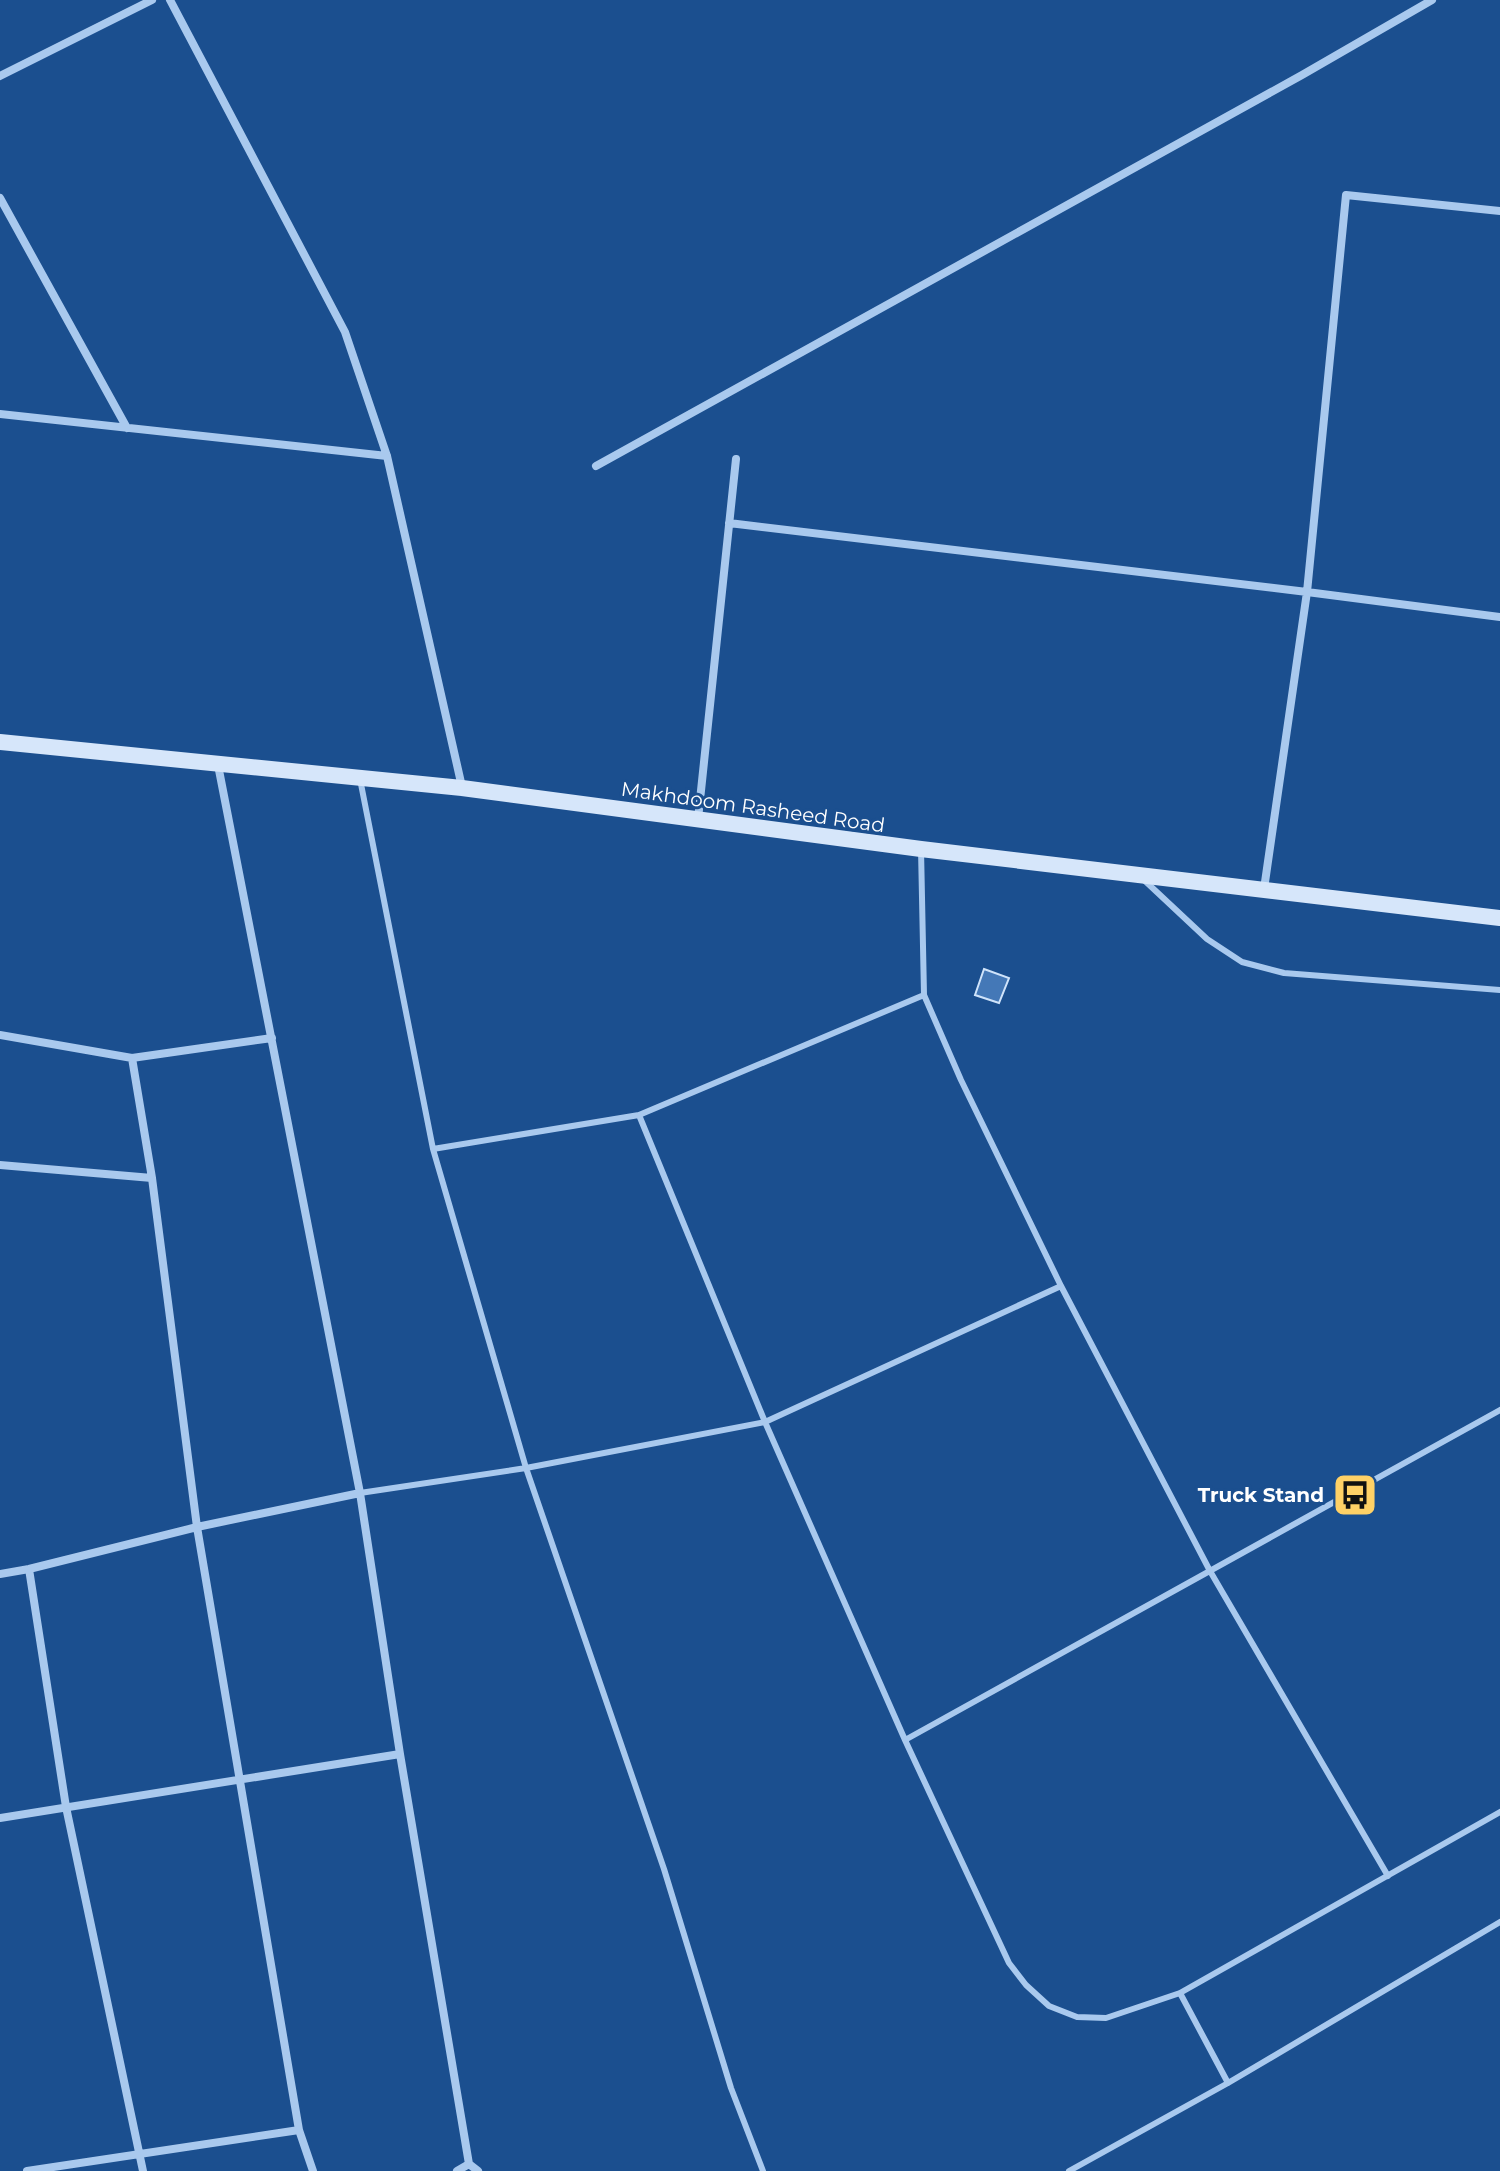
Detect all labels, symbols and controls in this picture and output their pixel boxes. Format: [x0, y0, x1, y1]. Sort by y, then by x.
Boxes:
street label: Makhdoom Rasheed Road [620, 777, 886, 837]
bus stop icon: Truck Stand [1331, 1471, 1379, 1519]
place label: Truck Stand [1198, 1483, 1324, 1507]

